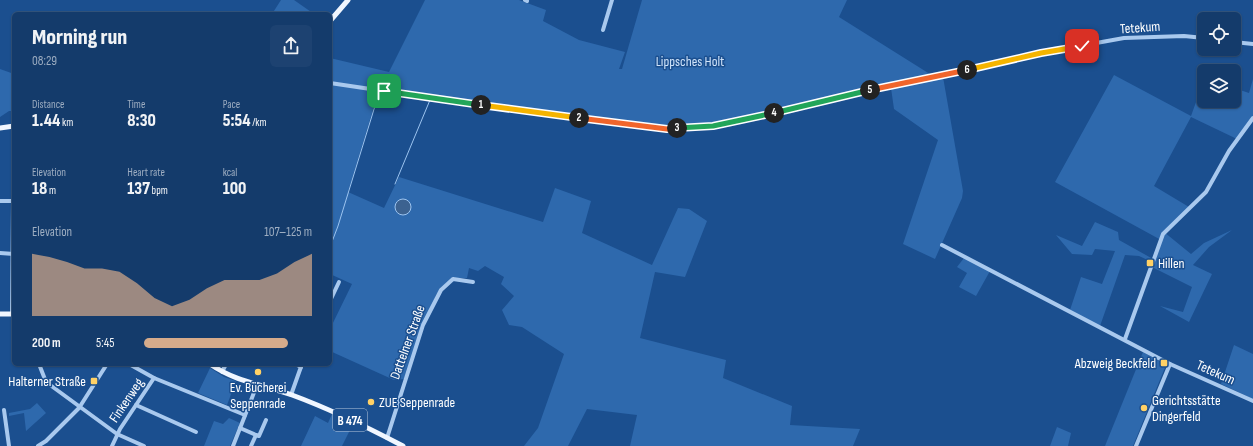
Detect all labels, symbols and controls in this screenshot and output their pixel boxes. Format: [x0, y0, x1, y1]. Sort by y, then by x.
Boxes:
map controls [1197, 12, 1241, 108]
button: locate [1197, 12, 1241, 56]
street label: Tetekum [1119, 18, 1161, 37]
text: Morning run [32, 24, 127, 51]
button: share [270, 25, 312, 67]
pin [1065, 29, 1099, 63]
icon: check [1071, 35, 1093, 57]
text: 08:29 [32, 53, 57, 69]
park label: Lippsches Holt [656, 53, 724, 70]
pin: 6 [957, 60, 977, 80]
text: 6 [964, 63, 970, 76]
button: layers [1197, 64, 1241, 108]
pin [367, 74, 401, 108]
icon: arrive [373, 80, 395, 102]
pin: 5 [860, 80, 880, 100]
text: 5 [868, 83, 872, 96]
pin: 1 [471, 95, 491, 115]
text: Distance [32, 98, 64, 111]
text: Time [127, 98, 145, 111]
text: Pace [223, 98, 240, 111]
text: 1 [479, 98, 483, 111]
pin: 4 [764, 103, 784, 123]
text: 4 [771, 106, 777, 119]
pin: 2 [569, 108, 589, 128]
text: 1.44 [32, 111, 60, 131]
text: 8:30 [127, 111, 156, 131]
text: 5:54 [223, 111, 250, 131]
text: 2 [577, 111, 581, 124]
text: km [60, 116, 73, 129]
text: /km [250, 116, 267, 129]
pin: 3 [667, 118, 687, 138]
text: 3 [675, 121, 679, 134]
text: Elevation [32, 166, 66, 179]
text: Heart rate [127, 166, 165, 179]
text: kcal [223, 166, 237, 179]
text: 18 [32, 179, 47, 199]
text: 137 [127, 179, 150, 199]
text: 100 [223, 179, 246, 199]
text: m [47, 184, 56, 197]
text: bpm [150, 184, 168, 197]
text: Elevation [32, 224, 72, 240]
text: 107–125 m [264, 224, 312, 240]
place label: Hillen [1158, 255, 1185, 272]
marker: Hillen [1145, 258, 1155, 268]
street label: Dattelner Straße [386, 303, 429, 382]
text: 200 m [32, 335, 61, 351]
text: 5:45 [96, 335, 114, 351]
place label: Abzweig Beckfeld [1074, 355, 1156, 372]
street label: Tetekum [1194, 356, 1238, 388]
marker: Abzweig Beckfeld [1159, 358, 1169, 368]
marker: Ev. Bücherei Seppenrade [253, 367, 263, 377]
place label: Halterner Straße [8, 373, 86, 390]
street label: Finkenweg [105, 375, 148, 426]
marker: Halterner Straße [89, 376, 99, 386]
place label: Ev. Bücherei Seppenrade [230, 379, 286, 412]
place label: Gerichtsstätte Dingerfeld [1152, 392, 1221, 425]
place label: ZUE Seppenrade [379, 394, 455, 411]
marker: ZUE Seppenrade [366, 397, 376, 407]
marker: Gerichtsstätte Dingerfeld [1139, 403, 1149, 413]
road number: B 474 [333, 409, 367, 431]

